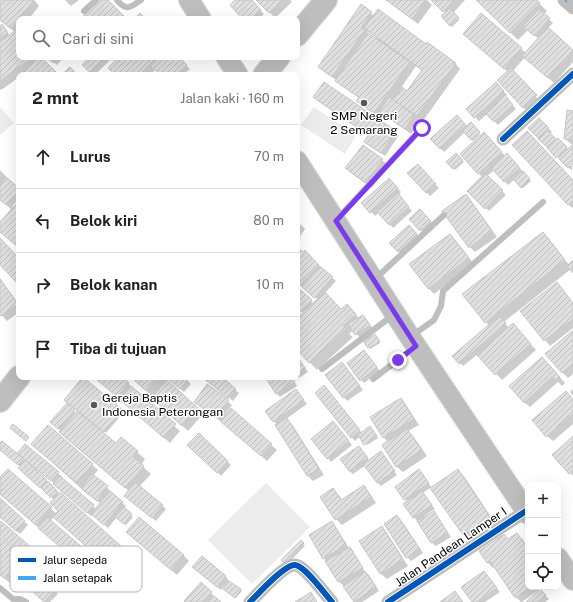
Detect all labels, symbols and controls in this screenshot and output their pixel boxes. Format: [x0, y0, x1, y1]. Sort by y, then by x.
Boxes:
search box [16, 16, 300, 60]
icon: search [30, 27, 52, 49]
text: Cari di sini [62, 30, 134, 47]
text: 2 mnt [32, 88, 79, 108]
text: Jalan kaki · 160 m [180, 91, 284, 106]
marker: SMP Negeri 2 Semarang [359, 98, 369, 108]
place label: SMP Negeri 2 Semarang [330, 109, 398, 137]
route start [413, 119, 431, 137]
icon: ahead [32, 146, 54, 168]
text: Lurus [70, 148, 111, 165]
text: 70 m [254, 149, 284, 164]
icon: left [32, 210, 54, 232]
text: Belok kiri [70, 212, 137, 229]
text: 80 m [253, 213, 284, 228]
icon: right [32, 274, 54, 296]
text: Belok kanan [70, 276, 157, 293]
text: 10 m [256, 277, 284, 292]
icon: arrive [32, 338, 54, 360]
text: Tiba di tujuan [70, 340, 166, 357]
route end [389, 351, 407, 369]
place label: Gereja Baptis Indonesia Peterongan [102, 391, 223, 419]
marker: Gereja Baptis Indonesia Peterongan [89, 400, 99, 410]
map controls [525, 482, 561, 590]
button: + [525, 482, 561, 518]
street label: Jalan Pandean Lamper I [393, 504, 509, 590]
button: − [525, 518, 561, 554]
legend [10, 546, 142, 592]
text: Jalur sepeda [43, 554, 107, 566]
button: locate [525, 554, 561, 590]
text: Jalan setapak [43, 572, 112, 584]

